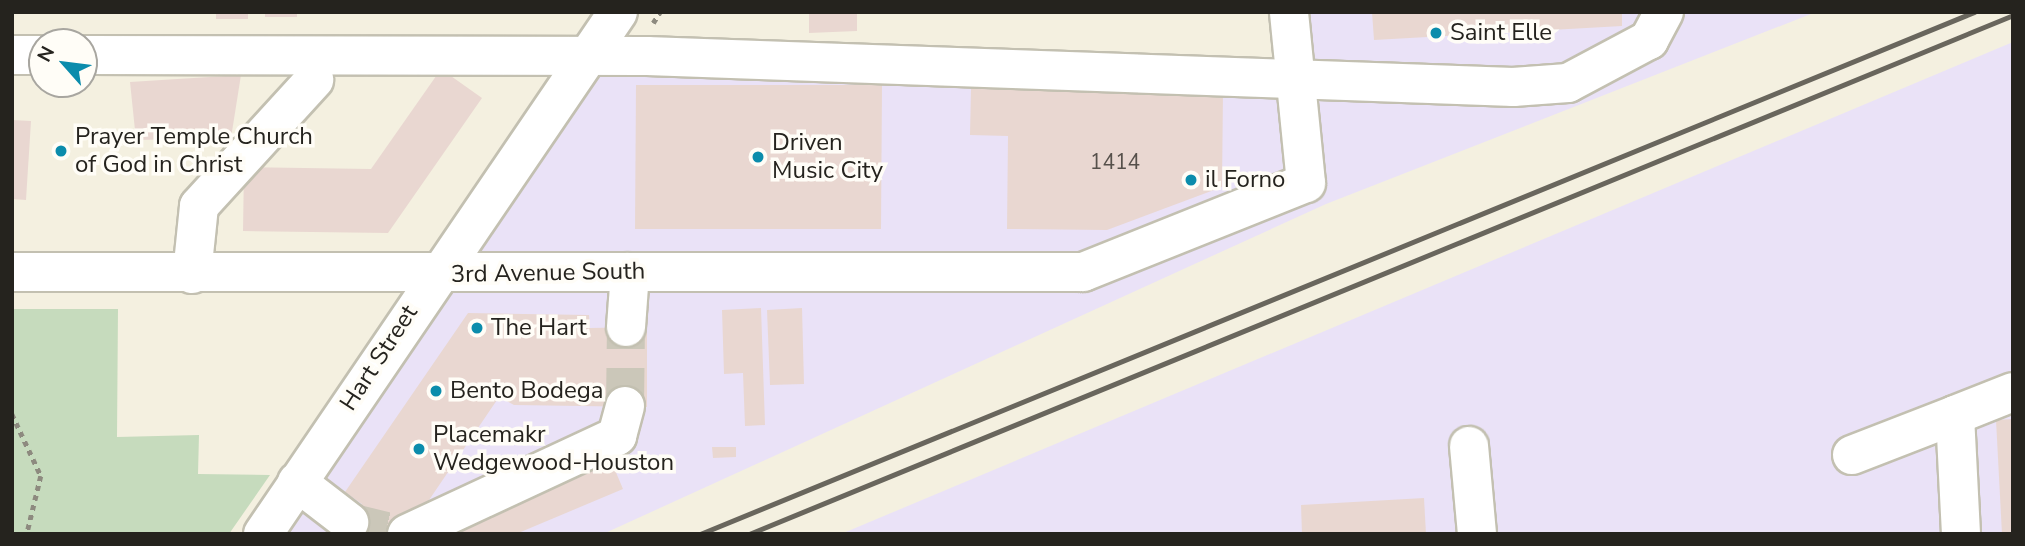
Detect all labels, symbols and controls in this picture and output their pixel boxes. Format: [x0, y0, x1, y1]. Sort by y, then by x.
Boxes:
place label: Saint Elle [1450, 19, 1552, 47]
marker: Saint Elle [1428, 25, 1444, 41]
north arrow [28, 28, 98, 98]
text: N [31, 42, 61, 66]
place label: Prayer Temple Church of God in Christ [75, 123, 313, 179]
place label: Driven Music City [772, 129, 883, 185]
marker: Prayer Temple Church of God in Christ [53, 143, 69, 159]
marker: Driven Music City [750, 149, 766, 165]
house number: 1414 [1090, 149, 1140, 175]
place label: il Forno [1205, 166, 1285, 194]
marker: il Forno [1183, 172, 1199, 188]
street label: 3rd Avenue South [451, 257, 645, 289]
street label: Hart Street [334, 300, 424, 416]
place label: The Hart [491, 314, 587, 342]
marker: The Hart [469, 320, 485, 336]
place label: Bento Bodega [450, 377, 604, 405]
marker: Bento Bodega [428, 383, 444, 399]
place label: Placemakr Wedgewood-Houston [433, 421, 674, 477]
marker: Placemakr Wedgewood-Houston [411, 441, 427, 457]

